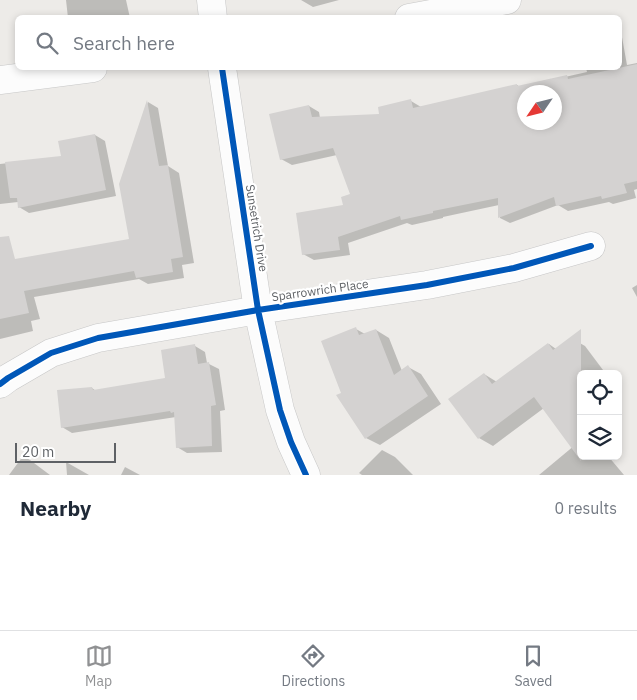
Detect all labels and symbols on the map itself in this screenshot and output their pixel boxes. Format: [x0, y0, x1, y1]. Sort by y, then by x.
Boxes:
north arrow [517, 85, 562, 130]
street label: Sunsetrich Drive [243, 183, 271, 273]
street label: Sparrowrich Place [271, 276, 370, 304]
scale bar [15, 440, 116, 463]

